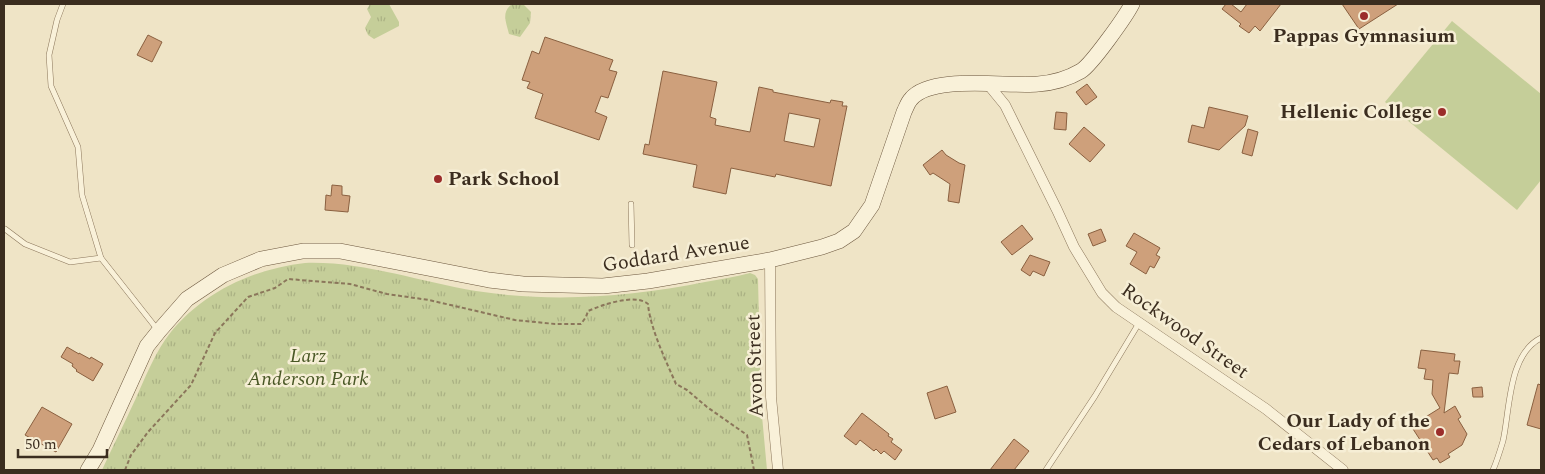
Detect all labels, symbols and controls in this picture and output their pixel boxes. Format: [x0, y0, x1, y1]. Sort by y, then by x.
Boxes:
marker: Pappas Gymnasium [1358, 10, 1370, 22]
place label: Pappas Gymnasium [1273, 21, 1455, 51]
place label: Hellenic College [1280, 97, 1432, 127]
marker: Hellenic College [1436, 106, 1448, 118]
place label: Park School [448, 164, 560, 194]
marker: Park School [432, 173, 444, 185]
street label: Goddard Avenue [600, 228, 752, 280]
street label: Rockwood Street [1115, 276, 1255, 386]
street label: Avon Street [738, 314, 772, 418]
park label: Larz Anderson Park [247, 341, 369, 394]
place label: Our Lady of the Cedars of Lebanon [1258, 406, 1430, 459]
scale bar [18, 426, 106, 458]
marker: Our Lady of the Cedars of Lebanon [1434, 426, 1446, 438]
text: 50 m [25, 433, 57, 456]

